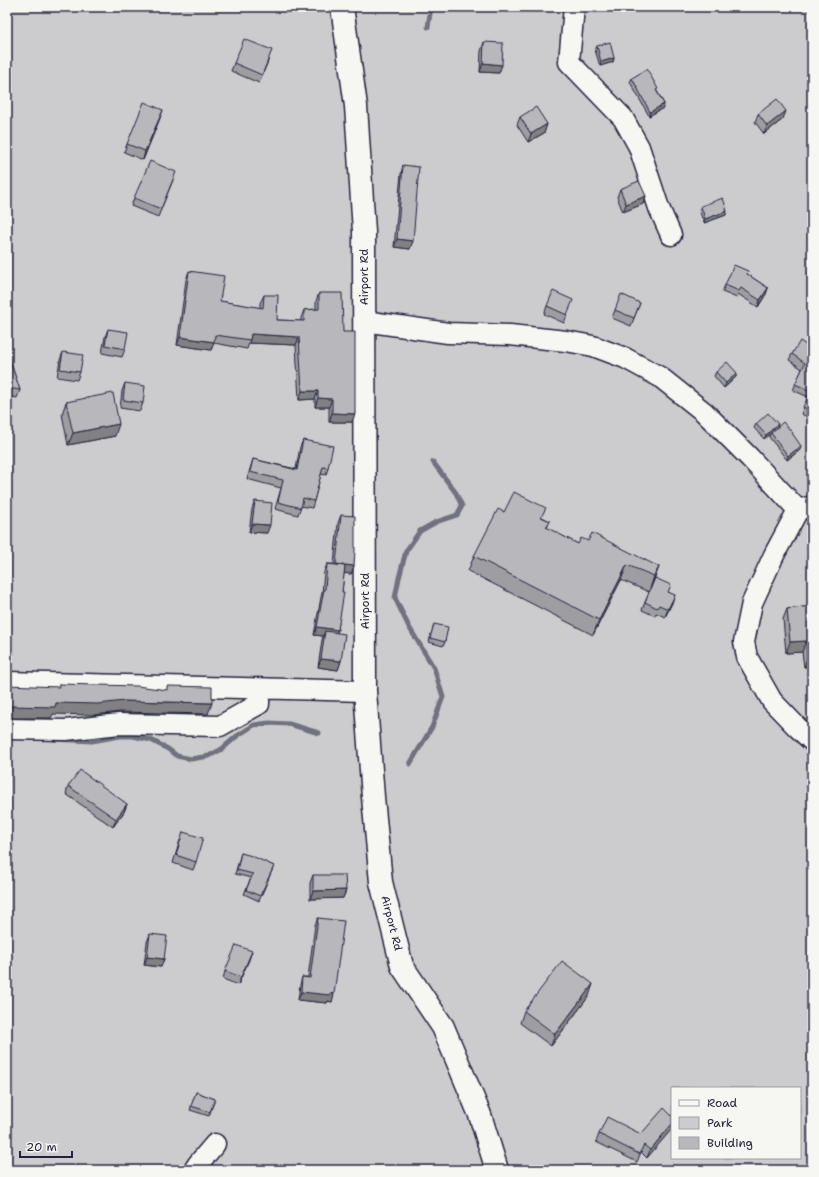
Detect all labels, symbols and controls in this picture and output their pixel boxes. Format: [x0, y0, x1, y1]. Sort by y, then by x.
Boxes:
street label: Airport Rd [357, 249, 372, 305]
street label: Airport Rd [358, 573, 373, 629]
street label: Airport Rd [377, 894, 406, 952]
legend [671, 1087, 801, 1159]
text: Road [707, 1095, 738, 1111]
text: Park [707, 1115, 733, 1131]
scale bar [20, 1133, 72, 1159]
text: Building [707, 1135, 753, 1151]
text: 20 m [26, 1139, 57, 1155]

